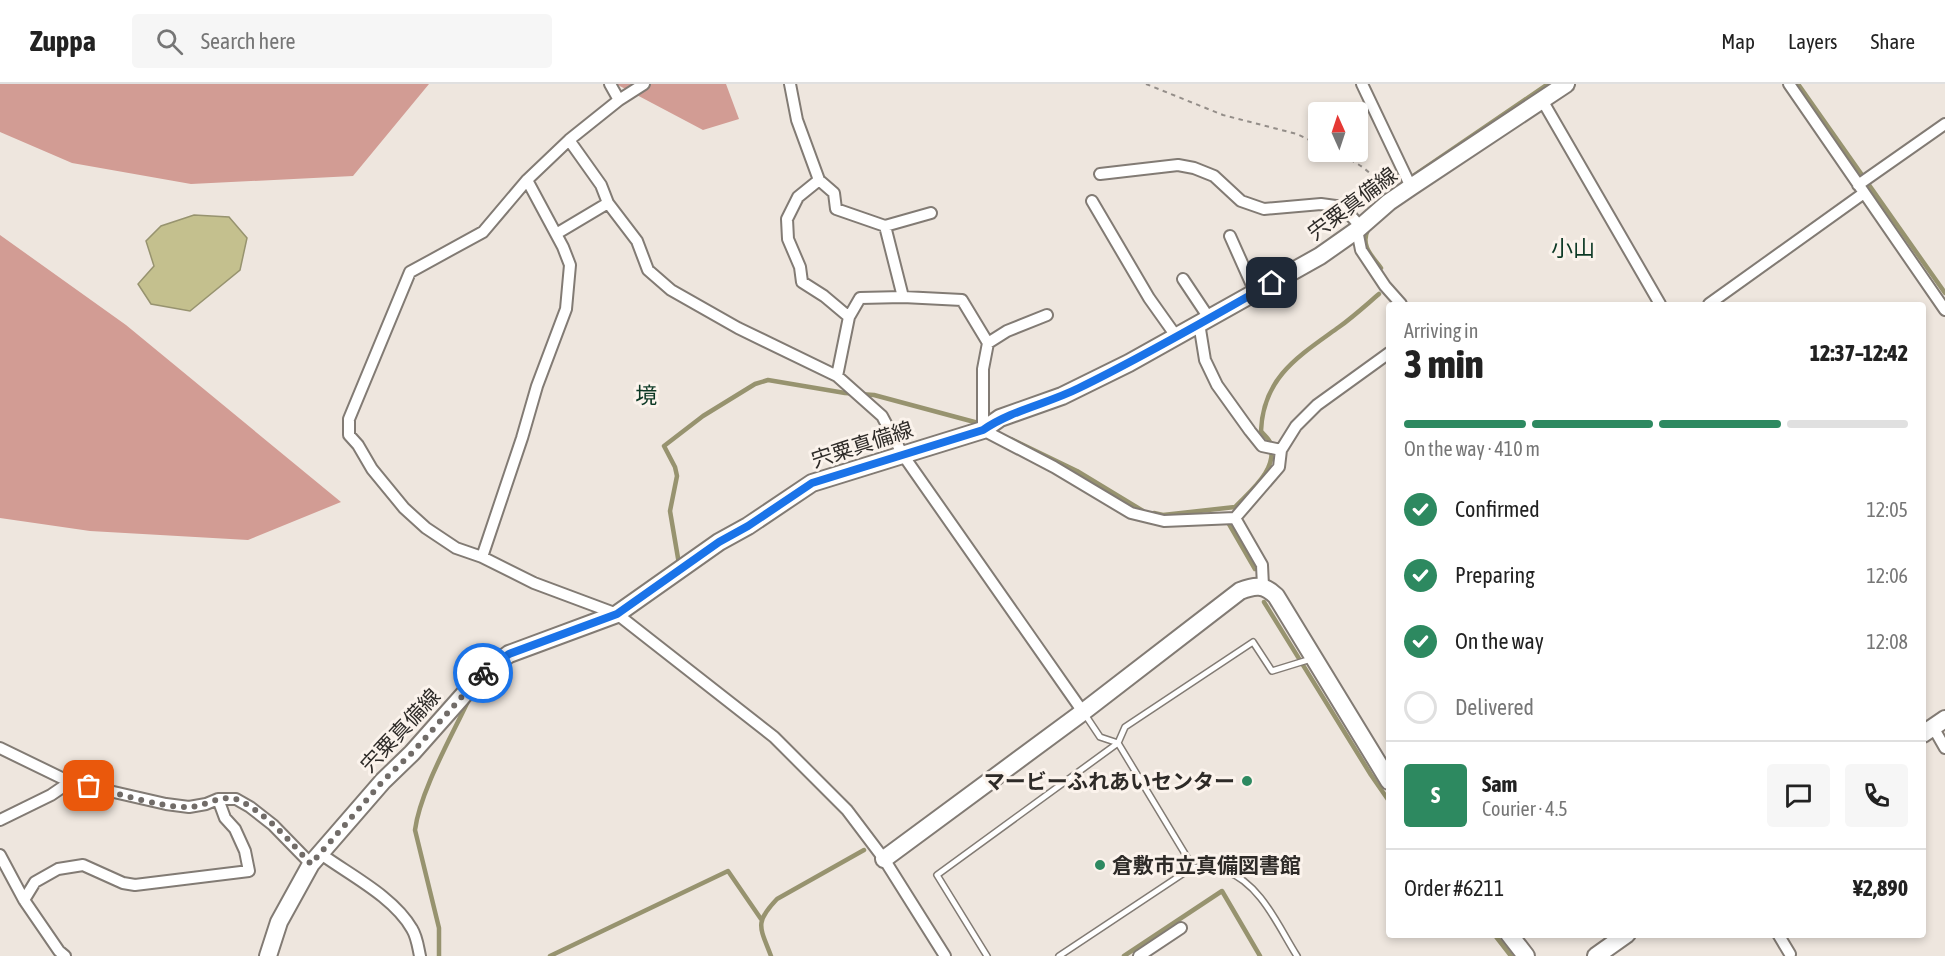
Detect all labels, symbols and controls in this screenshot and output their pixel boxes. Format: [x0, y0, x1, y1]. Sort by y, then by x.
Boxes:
search box [132, 14, 552, 68]
text: Zuppa [30, 25, 96, 57]
icon: search [153, 25, 186, 58]
text: Search here [201, 28, 296, 54]
text: Map [1721, 29, 1755, 53]
text: Layers [1788, 29, 1838, 53]
text: Share [1871, 29, 1915, 53]
north arrow [1308, 102, 1368, 162]
map controls [1308, 102, 1368, 162]
street label: 宍粟真備線 [1303, 162, 1401, 244]
district label: 小山 [1551, 235, 1595, 261]
pin [1246, 257, 1297, 308]
icon: home [1255, 266, 1288, 299]
text: Arriving in [1404, 319, 1478, 342]
text: 12:37–12:42 [1810, 340, 1908, 366]
text: 3 min [1404, 342, 1484, 386]
district label: 境 [635, 382, 657, 408]
street label: 宍粟真備線 [808, 416, 916, 472]
text: On the way · 410 m [1404, 437, 1540, 460]
icon: check [1404, 493, 1437, 526]
text: Confirmed [1455, 496, 1540, 522]
text: 12:05 [1866, 498, 1908, 521]
icon: check [1404, 559, 1437, 592]
text: Preparing [1455, 562, 1535, 588]
text: 12:06 [1866, 564, 1908, 587]
icon: check [1404, 625, 1437, 658]
text: On the way [1455, 628, 1544, 654]
text: 12:08 [1866, 630, 1908, 653]
courier [453, 643, 513, 703]
icon: bike [467, 657, 500, 690]
street label: 宍粟真備線 [355, 683, 445, 777]
text: Delivered [1455, 694, 1534, 720]
pin [63, 760, 114, 811]
button: chat [1767, 764, 1830, 827]
button: phone [1845, 764, 1908, 827]
icon: bag [72, 769, 105, 802]
place label: マービーふれあいセンター [984, 769, 1235, 793]
text: Sam [1482, 771, 1517, 797]
marker: マービーふれあいセンター [1240, 774, 1254, 788]
text: S [1431, 782, 1440, 808]
text: Courier · 4.5 [1482, 797, 1568, 820]
place label: 倉敷市立真備図書館 [1112, 853, 1301, 877]
marker: 倉敷市立真備図書館 [1093, 858, 1107, 872]
text: Order #6211 [1404, 875, 1504, 901]
text: ¥2,890 [1853, 875, 1908, 901]

